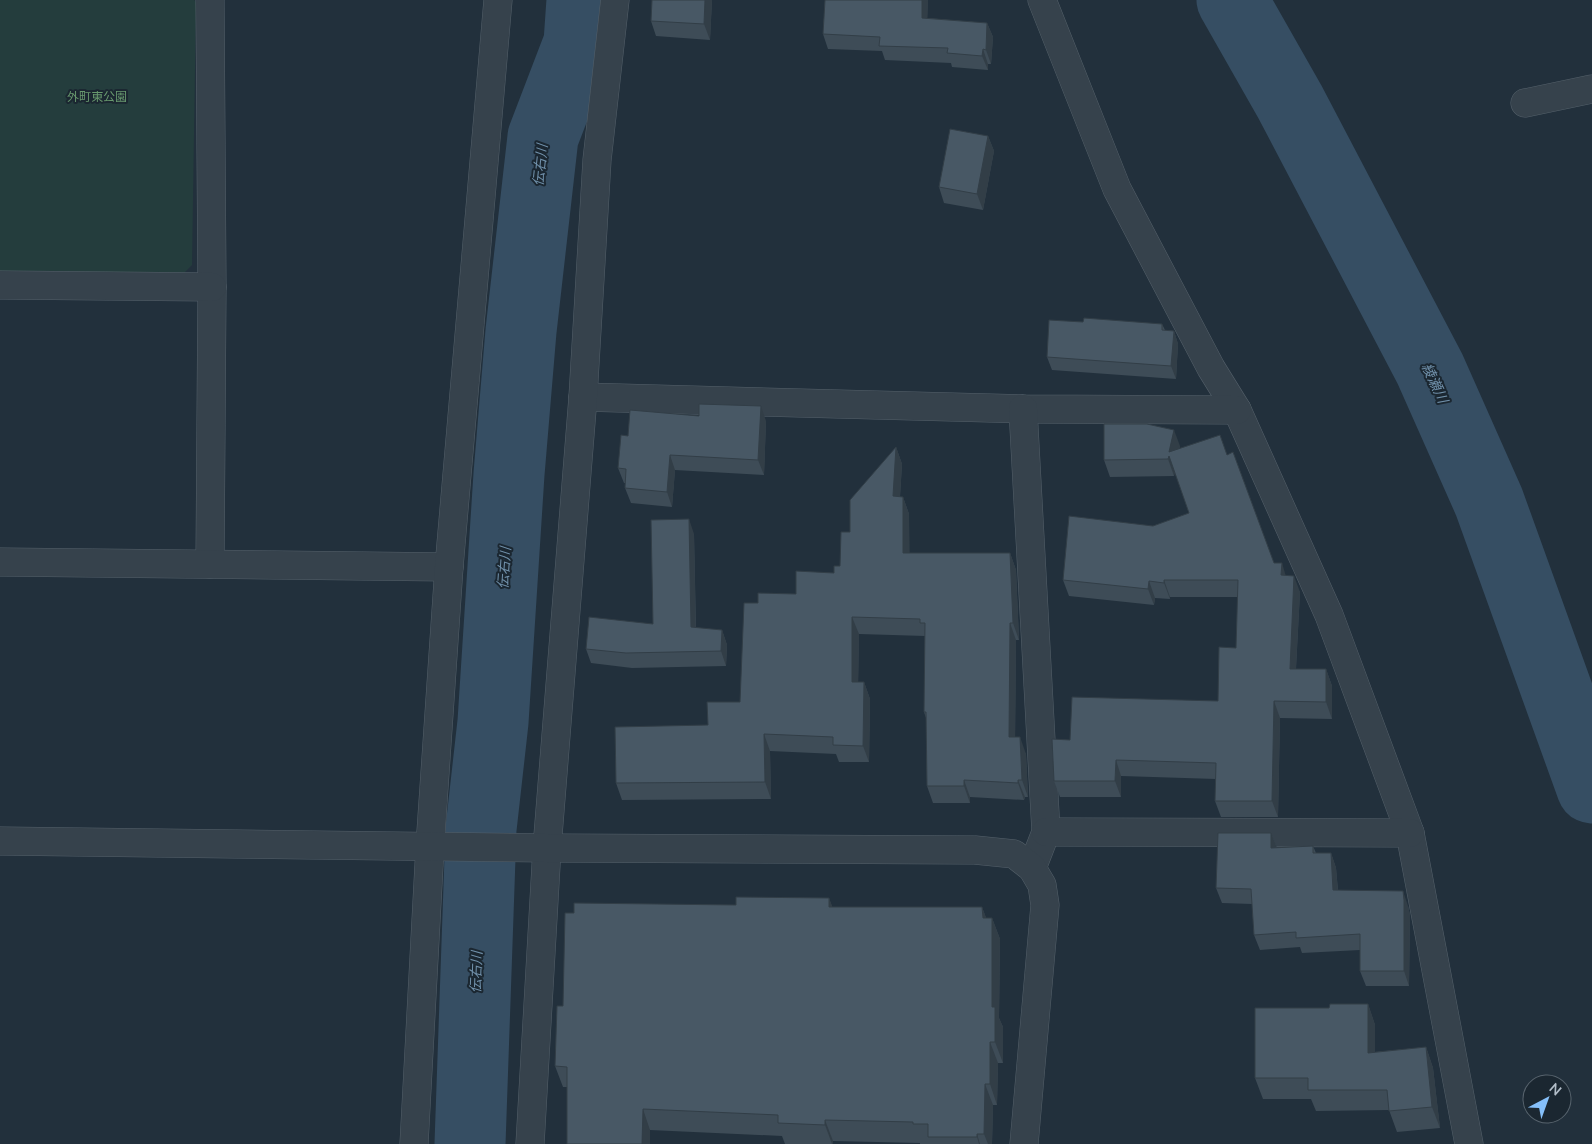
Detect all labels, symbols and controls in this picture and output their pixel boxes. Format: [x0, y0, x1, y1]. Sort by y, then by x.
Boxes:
park label: 外町東公園 [67, 89, 127, 105]
water label: 伝右川 [529, 141, 552, 187]
water label: 綾瀬川 [1417, 360, 1453, 408]
water label: 伝右川 [494, 544, 516, 590]
water label: 伝右川 [466, 949, 487, 993]
north arrow [1522, 1074, 1572, 1124]
text: N [1545, 1079, 1565, 1100]

